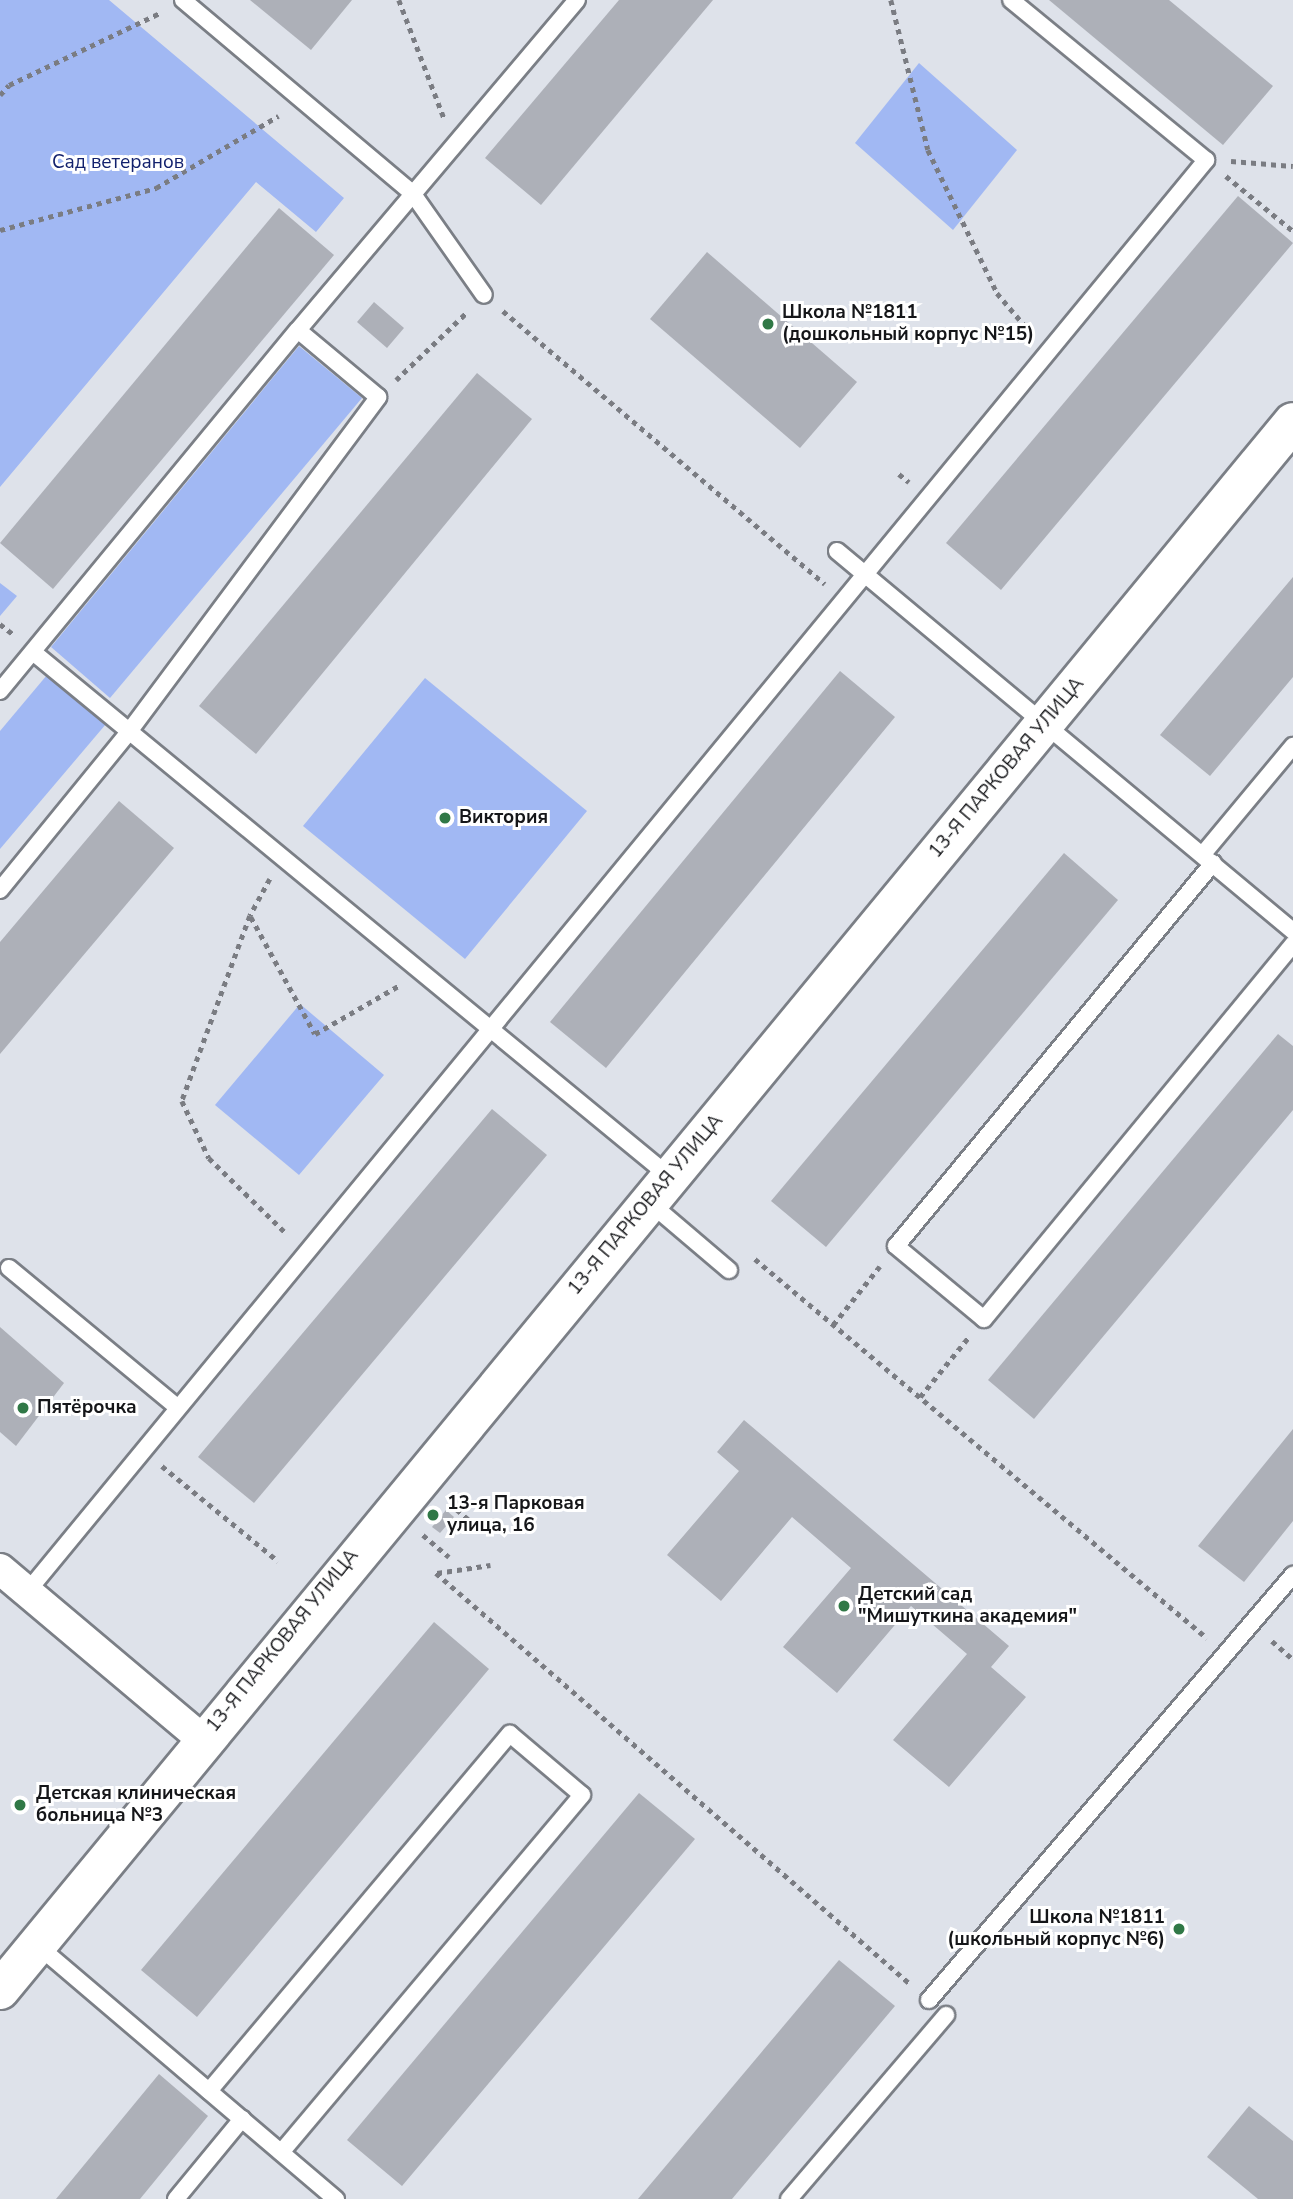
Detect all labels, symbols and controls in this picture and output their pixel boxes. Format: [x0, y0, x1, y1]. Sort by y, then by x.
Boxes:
park label: Сад ветеранов [52, 152, 184, 174]
place label: Школа №1811 (дошкольный корпус №15) [782, 302, 1034, 346]
marker: Школа №1811 (дошкольный корпус №15) [760, 316, 776, 332]
street label: 13-Я ПАРКОВАЯ УЛИЦА [925, 673, 1089, 863]
place label: Виктория [459, 807, 548, 829]
marker: Виктория [437, 810, 453, 826]
street label: 13-Я ПАРКОВАЯ УЛИЦА [564, 1110, 728, 1300]
place label: Пятёрочка [37, 1397, 137, 1419]
marker: Пятёрочка [15, 1400, 31, 1416]
place label: 13-я Парковая улица, 16 [447, 1493, 585, 1537]
marker: 13-я Парковая улица, 16 [425, 1507, 441, 1523]
street label: 13-Я ПАРКОВАЯ УЛИЦА [202, 1545, 364, 1737]
place label: Детский сад "Мишуткина академия" [858, 1584, 1077, 1628]
marker: Детский сад "Мишуткина академия" [836, 1598, 852, 1614]
place label: Детская клиническая больница №3 [36, 1783, 236, 1827]
marker: Детская клиническая больница №3 [10, 1795, 30, 1815]
place label: Школа №1811 (школьный корпус №6) [947, 1907, 1165, 1951]
marker: Школа №1811 (школьный корпус №6) [1171, 1921, 1187, 1937]

